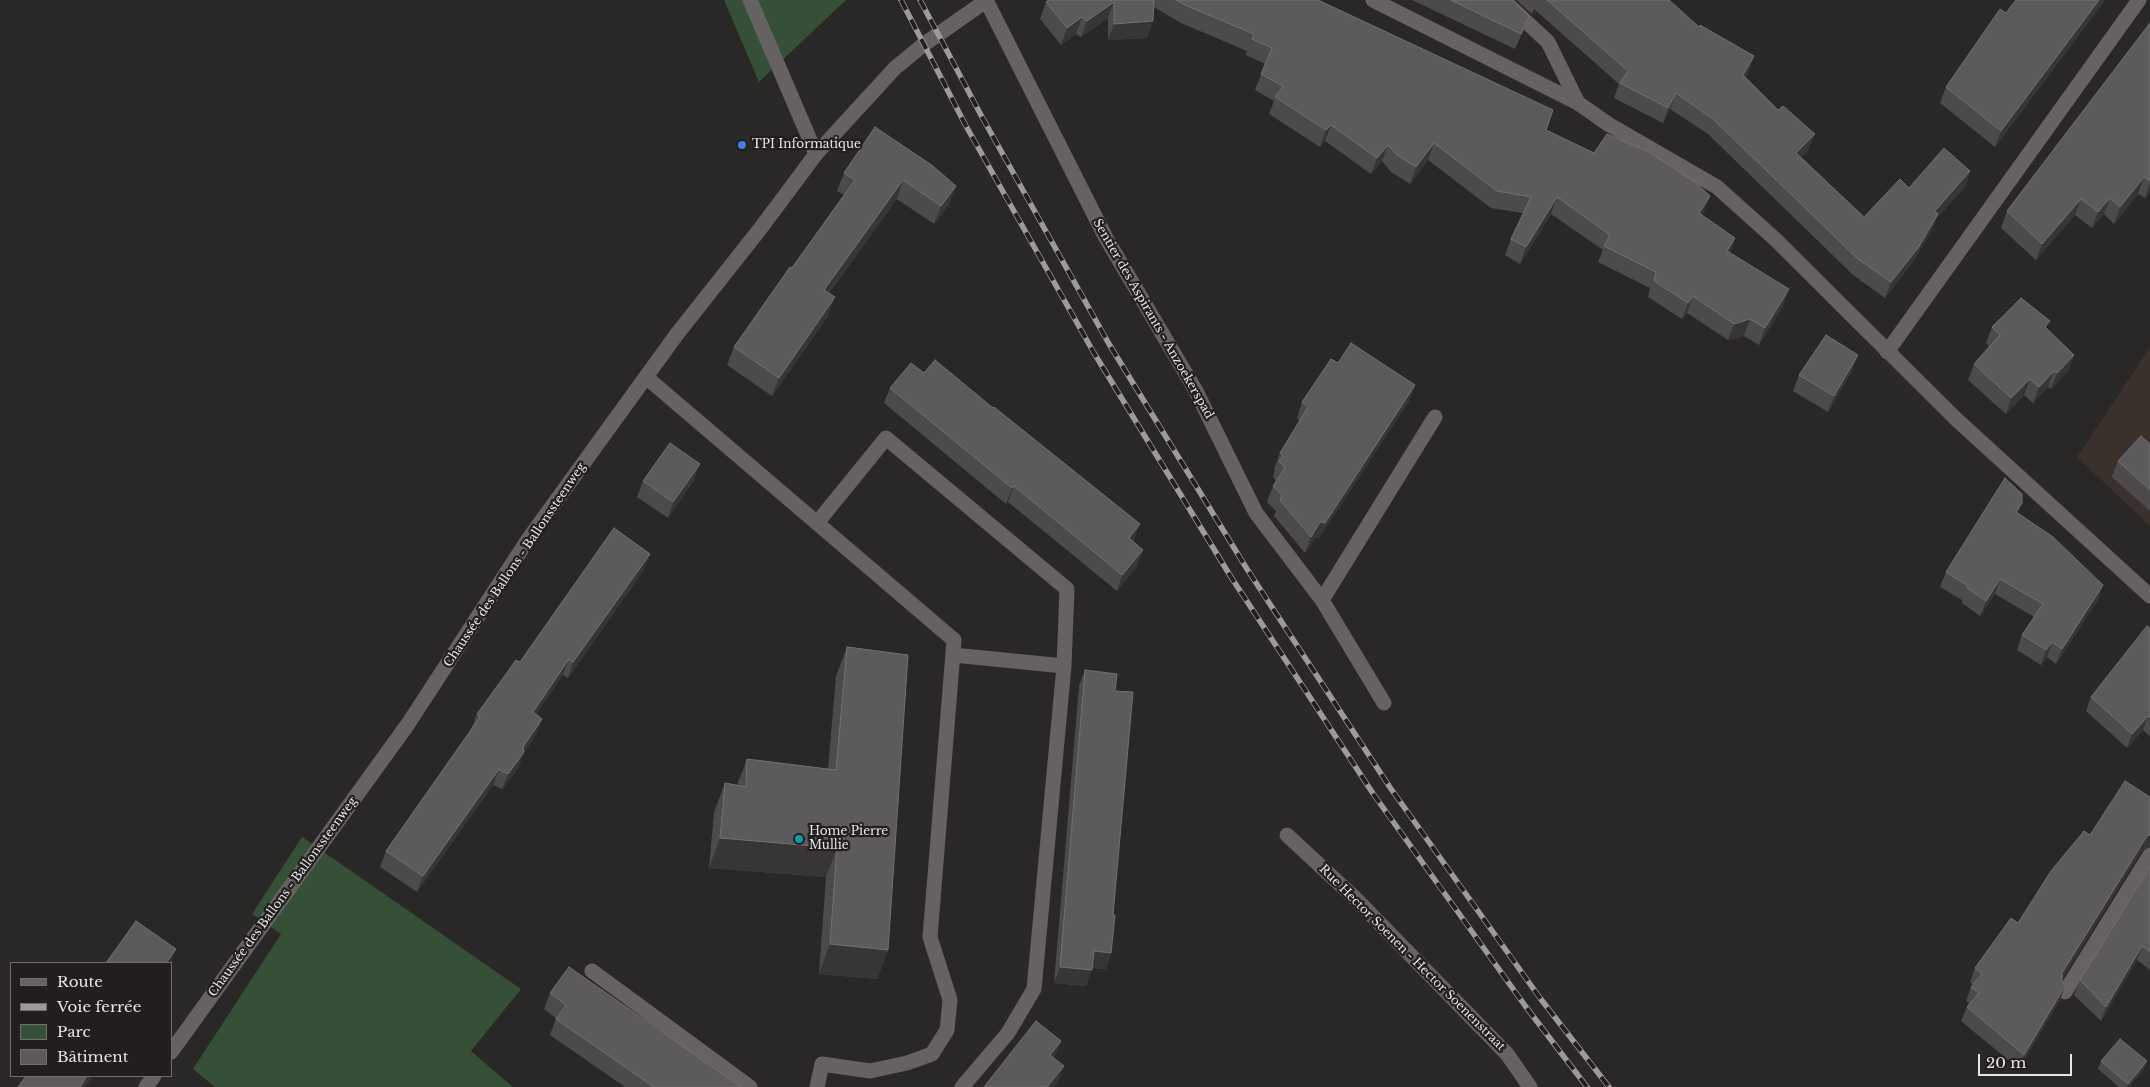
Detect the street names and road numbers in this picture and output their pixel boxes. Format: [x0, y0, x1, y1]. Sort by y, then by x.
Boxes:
street label: Sentier des Aspirants - Anzoekerspad [1090, 217, 1216, 421]
street label: Chaussée des Ballons - Ballonssteenweg [441, 460, 589, 670]
street label: Chaussée des Ballons - Ballonssteenweg [206, 794, 360, 1000]
street label: Rue Hector Soenen - Hector Soenenstraat [1316, 862, 1508, 1054]

